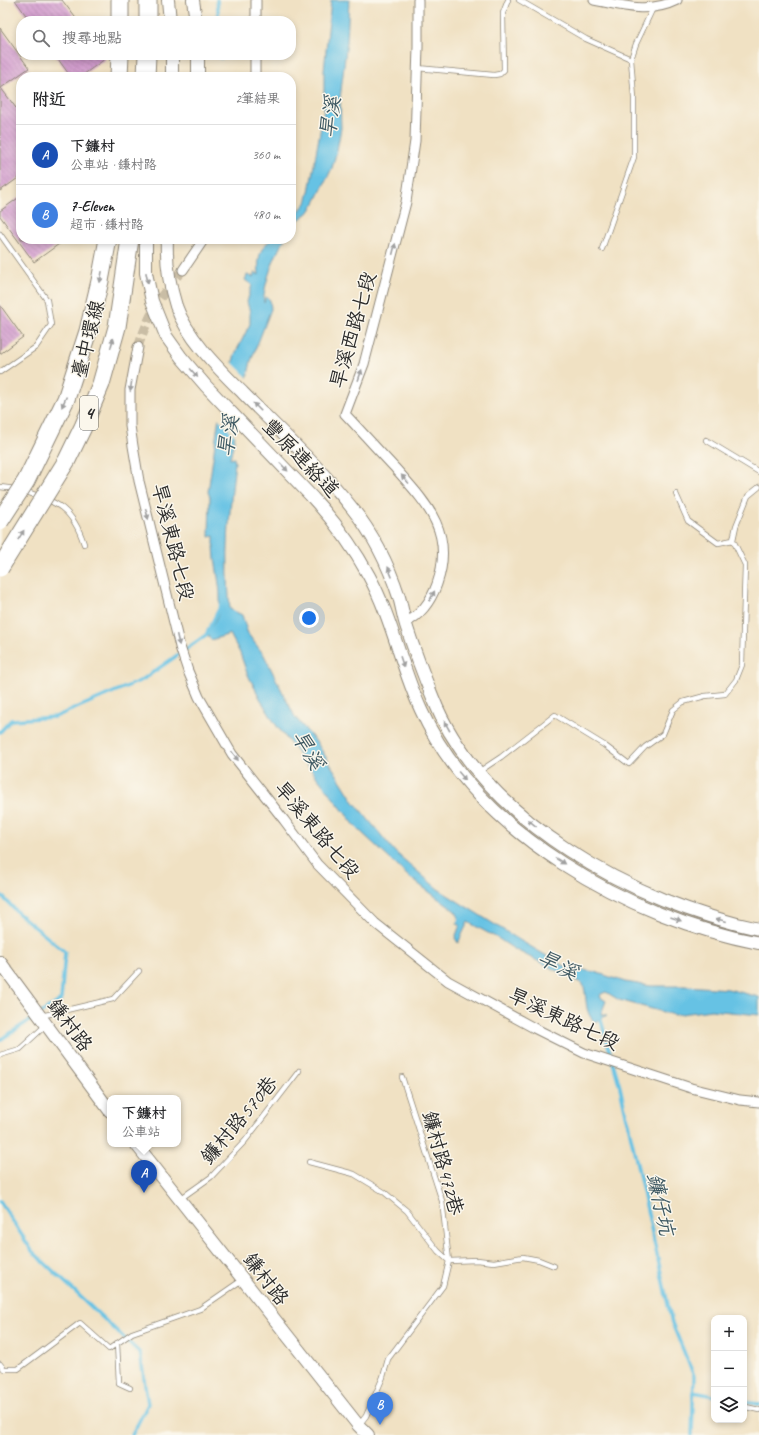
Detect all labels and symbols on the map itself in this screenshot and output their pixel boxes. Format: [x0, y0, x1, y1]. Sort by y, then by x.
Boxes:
water label: 旱溪 [314, 93, 346, 140]
one-way arrow [391, 243, 397, 255]
street label: 旱溪西路七段 [324, 269, 382, 391]
one-way arrow [97, 271, 103, 284]
one-way arrow [145, 272, 151, 284]
street label: 臺中環線 [66, 297, 110, 381]
one-way arrow [110, 337, 116, 349]
one-way arrow [190, 368, 199, 379]
one-way arrow [357, 368, 363, 380]
one-way arrow [128, 380, 134, 392]
one-way arrow [61, 396, 68, 408]
road number: 4 [80, 396, 98, 430]
one-way arrow [252, 402, 262, 412]
water label: 旱溪 [212, 412, 244, 459]
street label: 豐原連絡道 [257, 413, 345, 503]
one-way arrow [279, 463, 288, 472]
one-way arrow [400, 474, 409, 484]
street label: 旱溪東路七段 [146, 481, 200, 603]
one-way arrow [145, 508, 151, 520]
one-way arrow [17, 530, 25, 540]
one-way arrow [386, 566, 392, 578]
one-way arrow [428, 590, 435, 601]
your location [299, 608, 319, 628]
one-way arrow [176, 634, 182, 646]
one-way arrow [399, 656, 405, 668]
one-way arrow [443, 720, 450, 732]
water label: 旱溪 [286, 725, 330, 776]
one-way arrow [230, 751, 239, 762]
one-way arrow [458, 771, 467, 781]
street label: 旱溪東路七段 [269, 776, 365, 884]
one-way arrow [526, 818, 537, 827]
one-way arrow [555, 857, 565, 865]
one-way arrow [715, 916, 727, 922]
one-way arrow [670, 917, 682, 923]
water label: 旱溪 [533, 944, 583, 986]
street label: 旱溪東路七段 [504, 982, 624, 1056]
street label: 鎌村路 [42, 994, 99, 1057]
street label: 鐮村路570巷 [195, 1070, 284, 1169]
street label: 鐮村路472巷 [417, 1108, 469, 1219]
pin: A [131, 1160, 157, 1193]
water label: 鐮仔坑 [642, 1170, 681, 1239]
street label: 鎌村路 [238, 1248, 295, 1311]
pin: B [367, 1392, 393, 1425]

